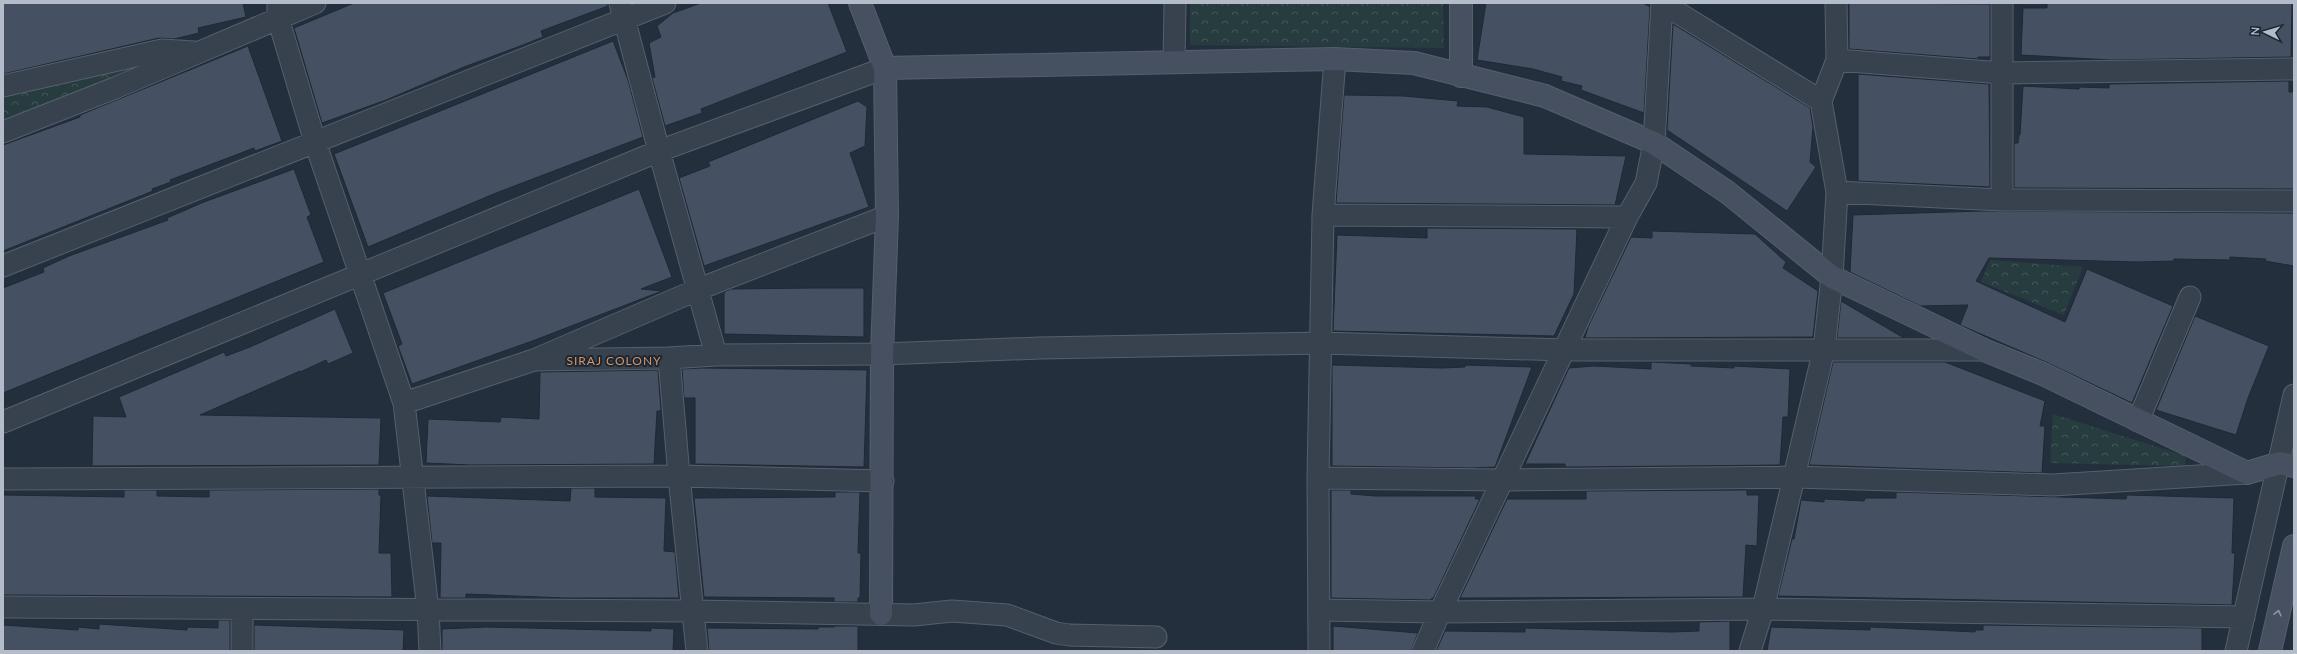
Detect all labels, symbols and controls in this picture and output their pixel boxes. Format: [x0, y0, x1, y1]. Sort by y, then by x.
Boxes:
north arrow [2245, 12, 2285, 52]
text: N [2248, 26, 2261, 36]
district label: SIRAJ COLONY [566, 353, 662, 368]
one-way arrow [2274, 610, 2282, 616]

